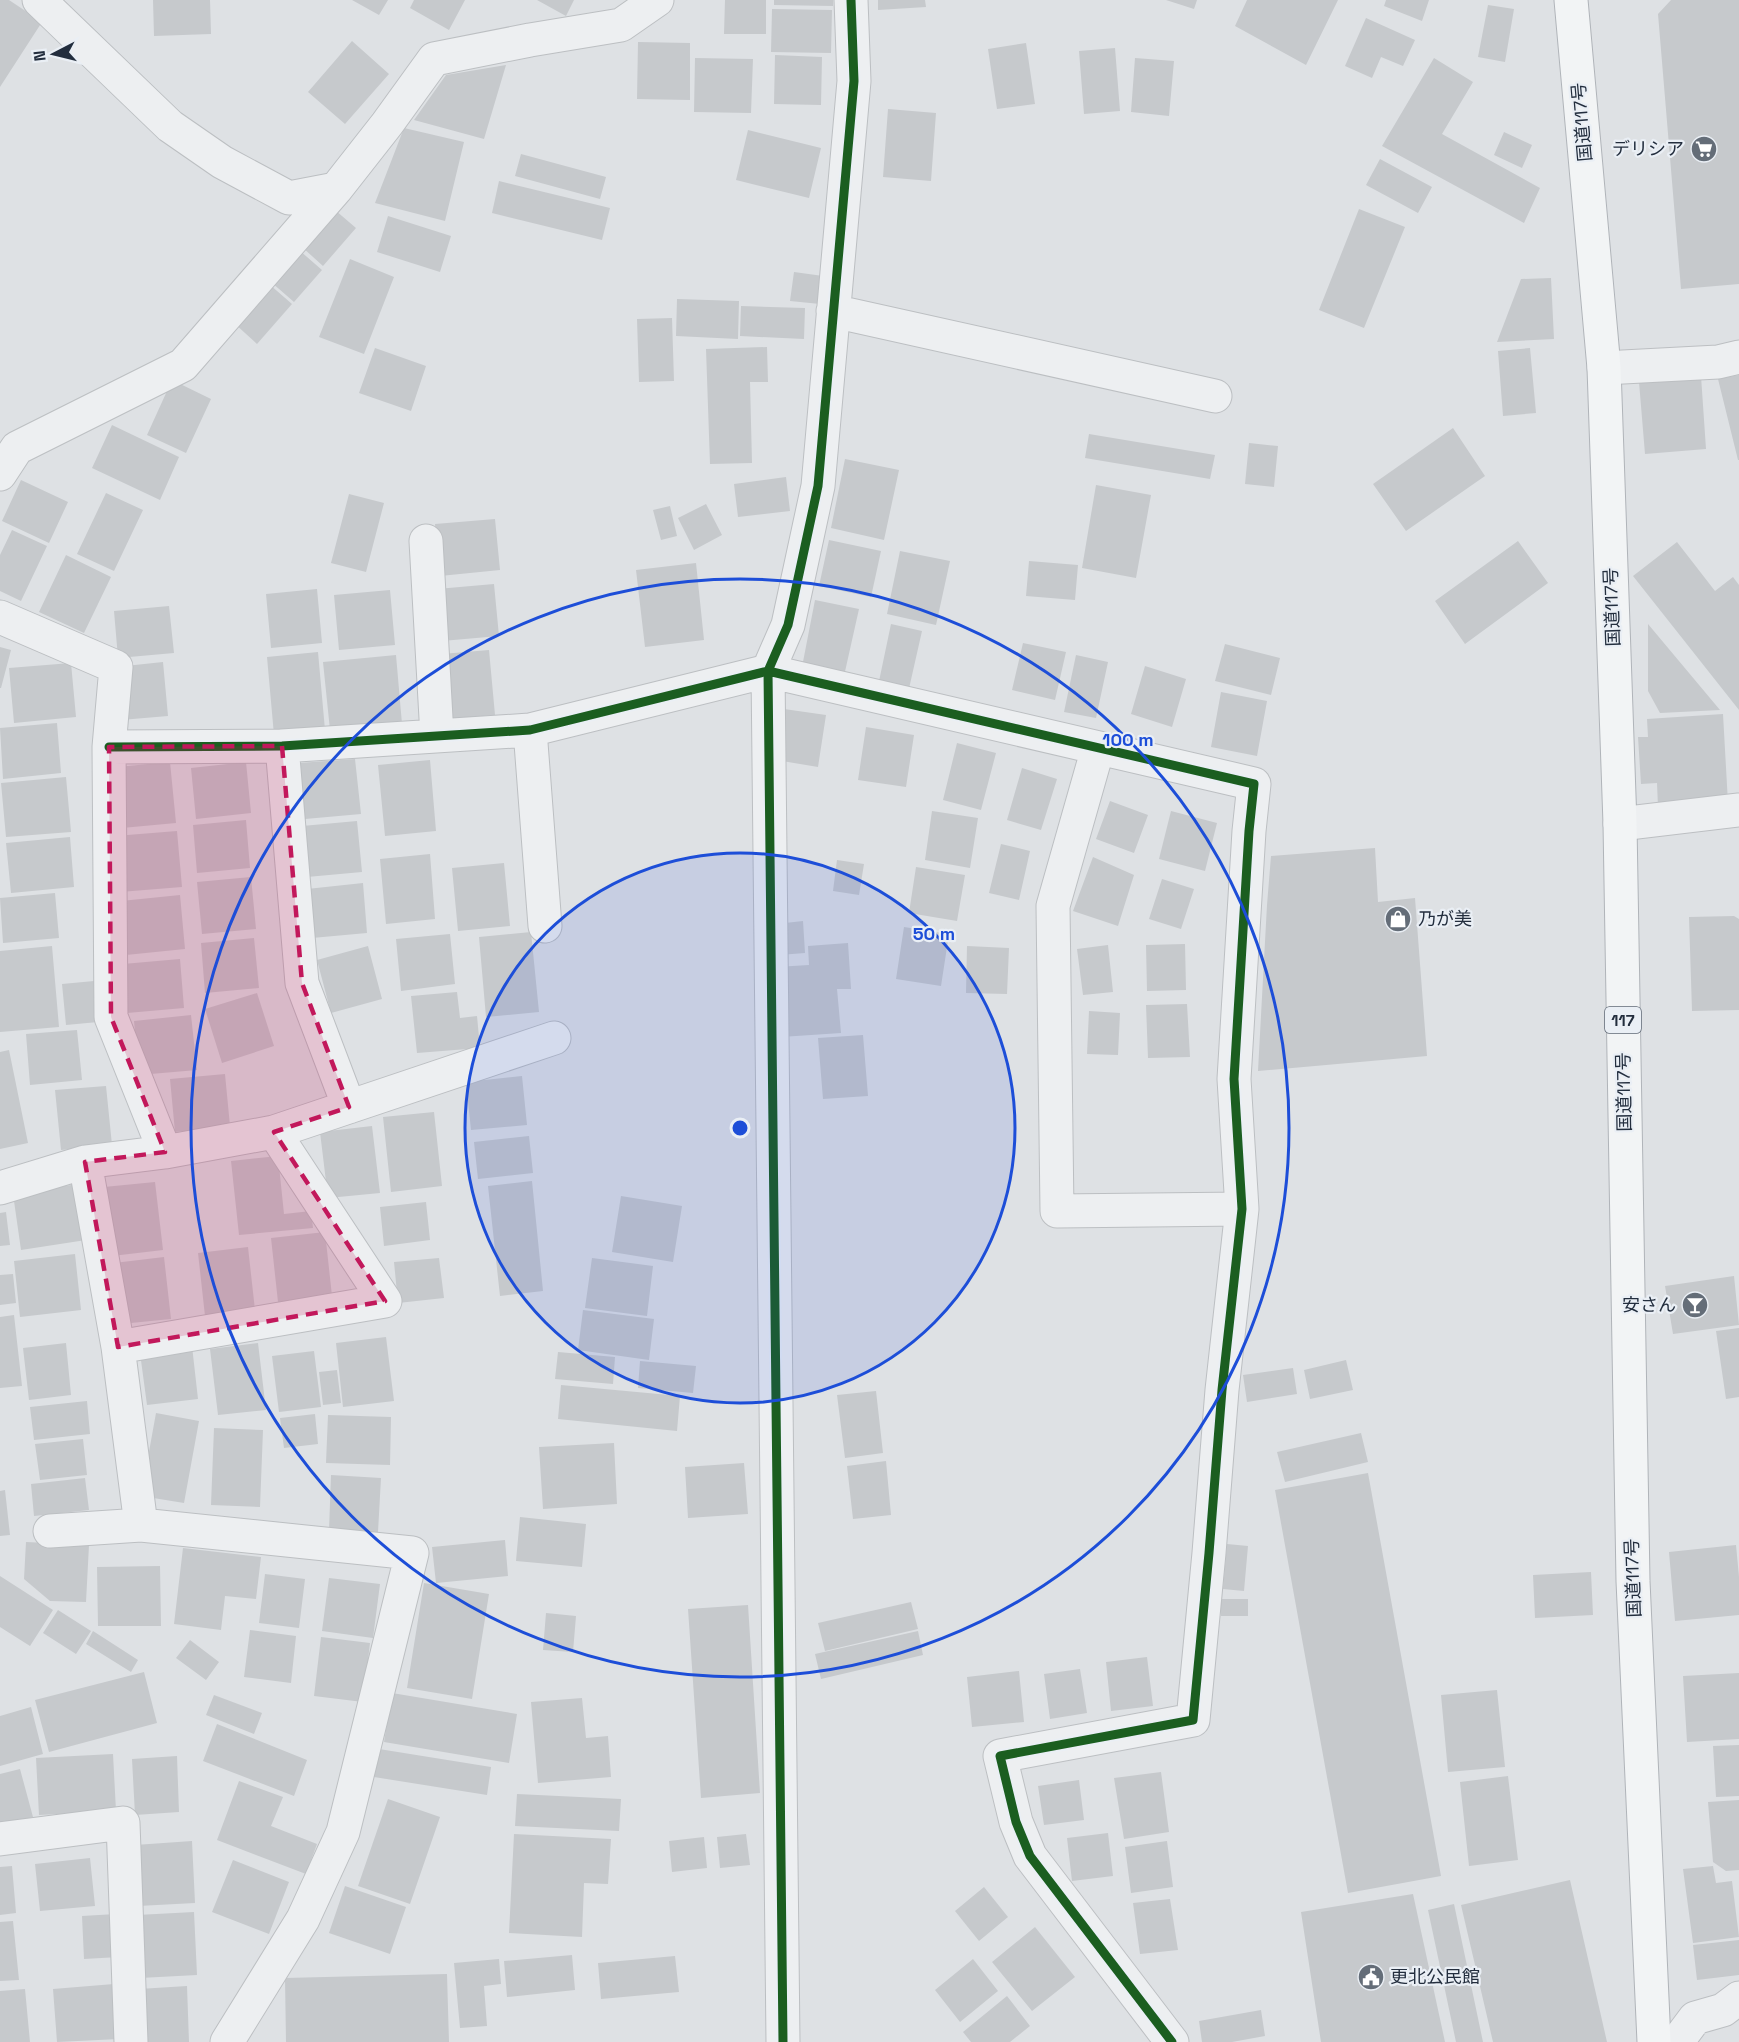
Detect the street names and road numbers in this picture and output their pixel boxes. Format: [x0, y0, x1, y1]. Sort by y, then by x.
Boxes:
street label: 国道117号 [1567, 82, 1596, 162]
street label: 国道117号 [1599, 567, 1624, 647]
road number: 117 [1605, 1007, 1641, 1033]
street label: 国道117号 [1611, 1052, 1636, 1132]
street label: 国道117号 [1620, 1538, 1645, 1618]

